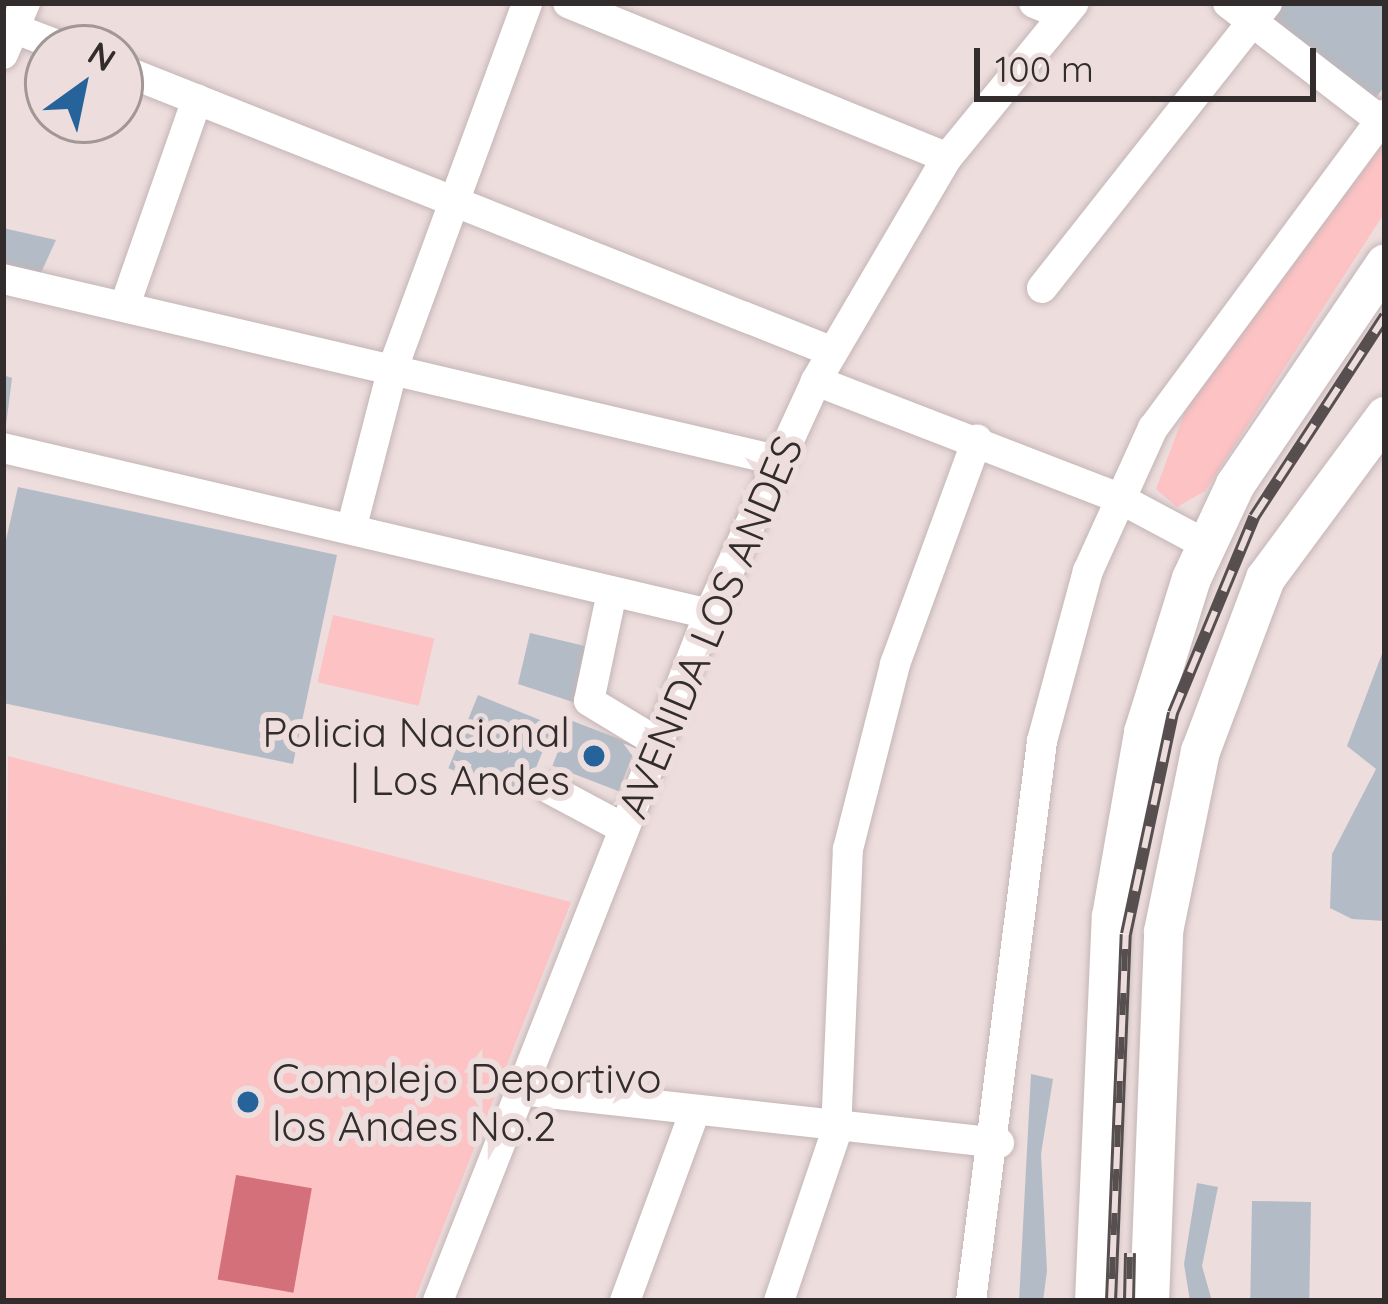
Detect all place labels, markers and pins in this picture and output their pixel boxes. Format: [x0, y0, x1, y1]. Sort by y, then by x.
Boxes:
place label: Policia Nacional | Los Andes [262, 707, 570, 806]
marker: Policia Nacional | Los Andes [581, 743, 607, 769]
place label: Complejo Deportivo los Andes No.2 [272, 1053, 662, 1152]
marker: Complejo Deportivo los Andes No.2 [235, 1089, 261, 1115]

